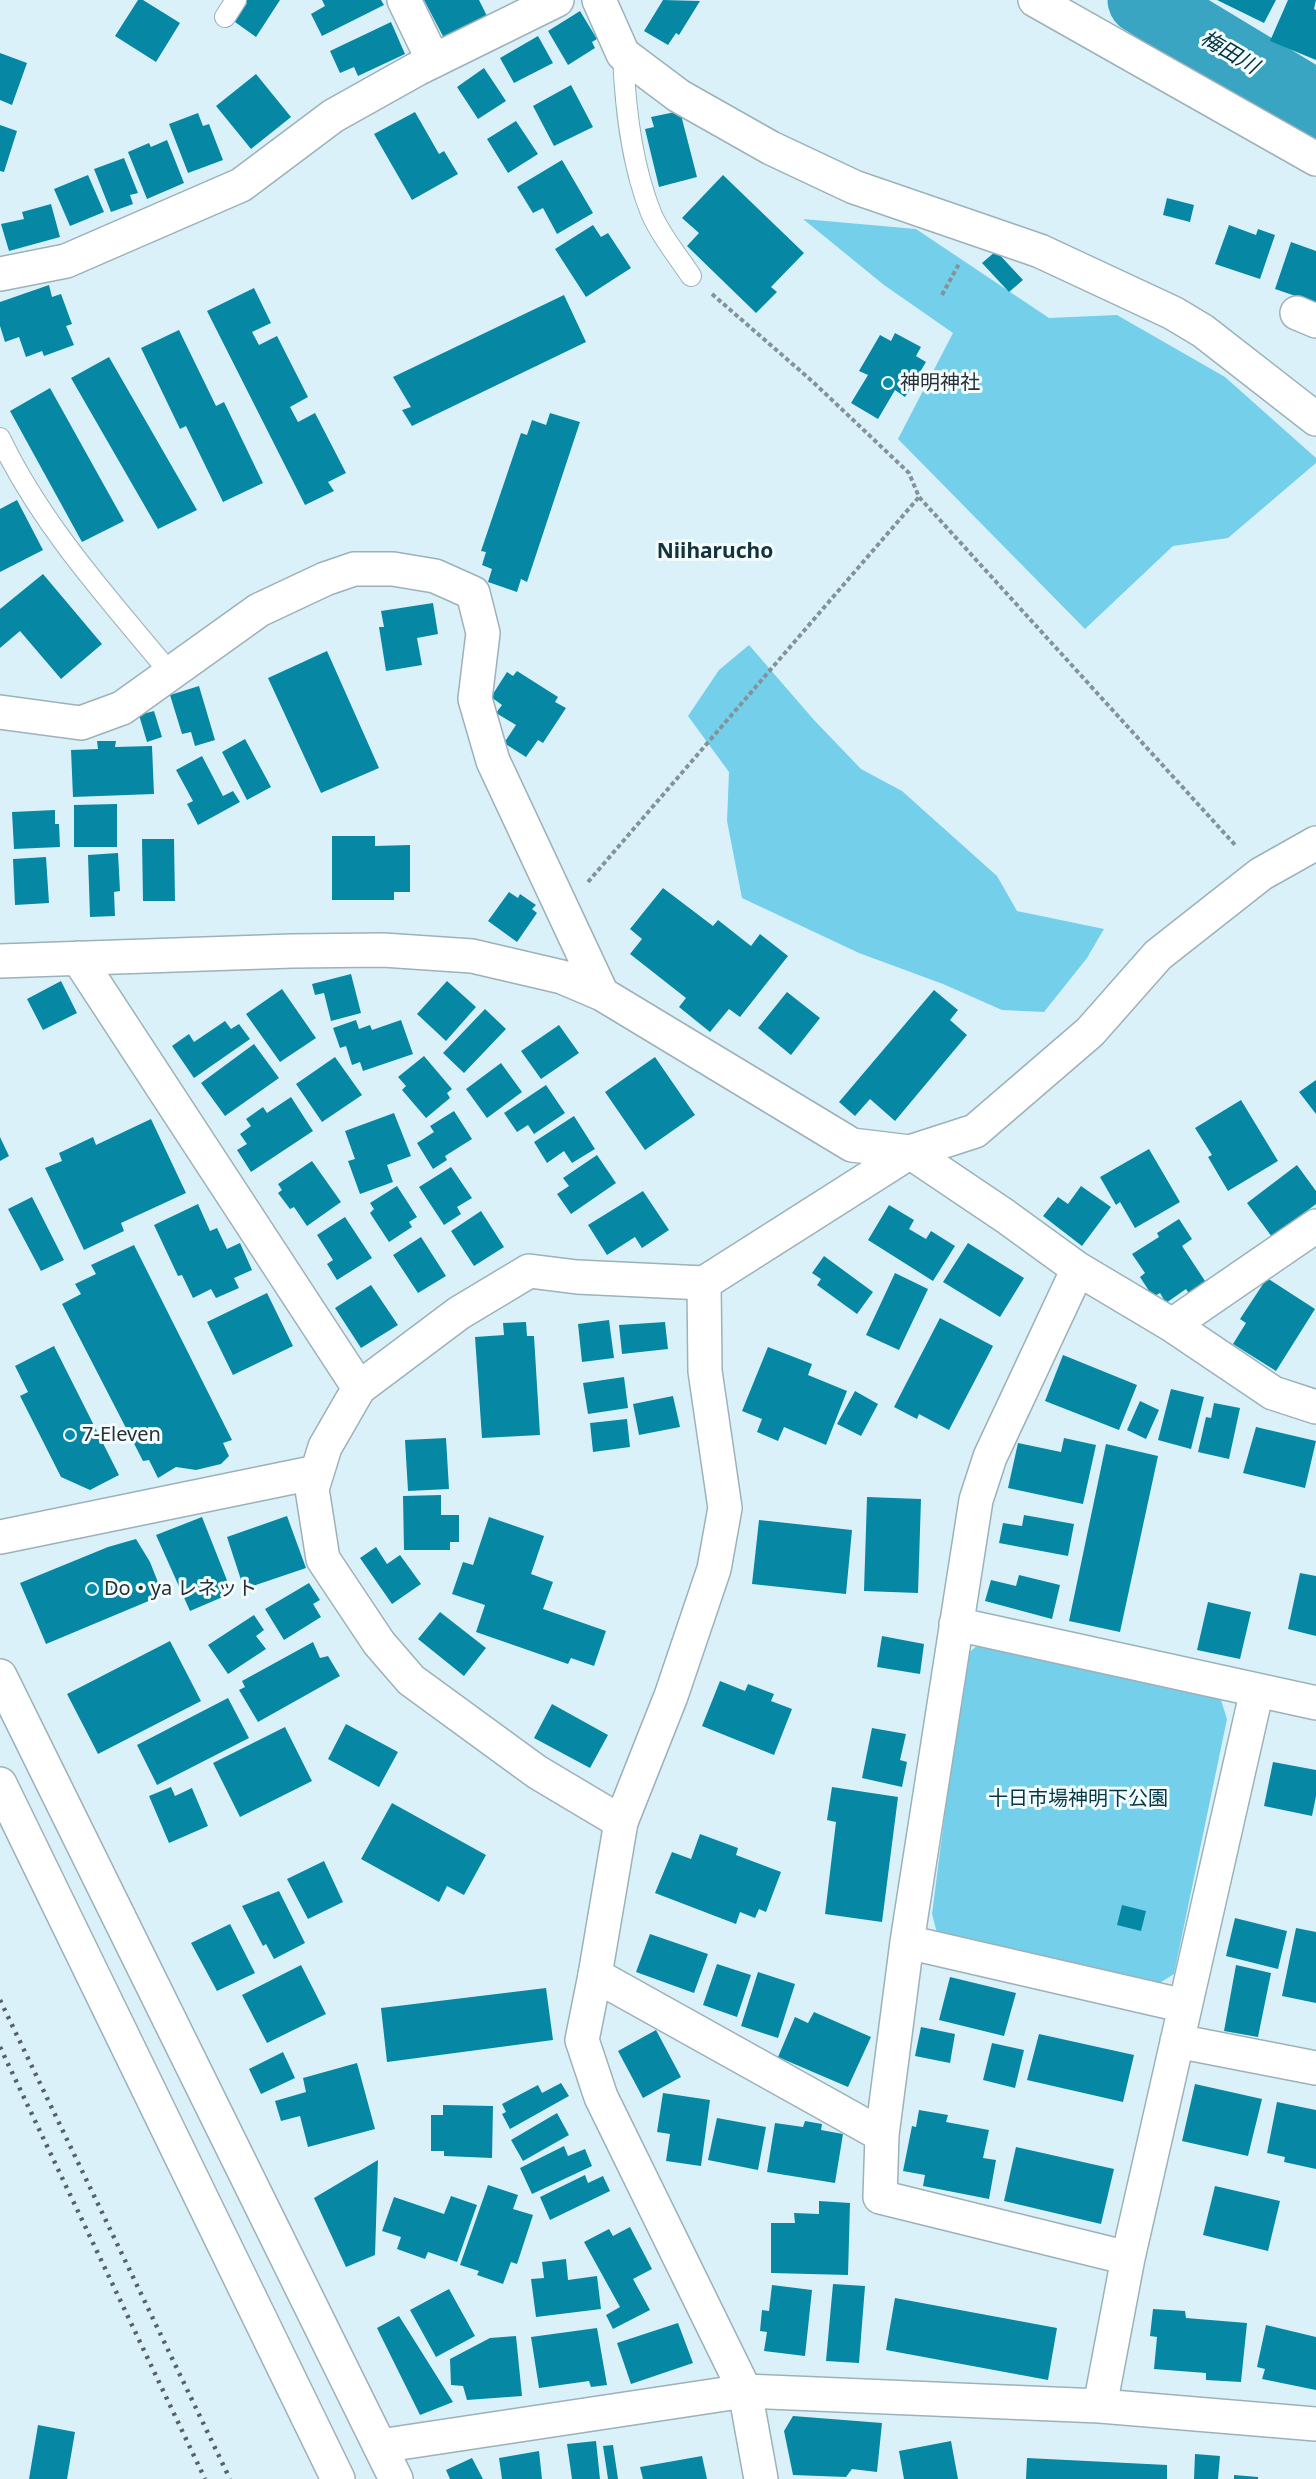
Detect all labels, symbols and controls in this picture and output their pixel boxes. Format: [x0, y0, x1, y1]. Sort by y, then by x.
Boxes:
water label: 梅田川 [1196, 26, 1262, 80]
place label: 神明神社 [900, 371, 980, 395]
marker: 神明神社 [881, 376, 895, 390]
district label: Niiharucho [657, 539, 773, 565]
place label: 7-Eleven [82, 1423, 161, 1447]
marker: 7-Eleven [63, 1428, 77, 1442]
place label: Do・ya レネット [104, 1577, 257, 1601]
marker: Do・ya レネット [85, 1582, 99, 1596]
park label: 十日市場神明下公園 [988, 1787, 1168, 1811]

